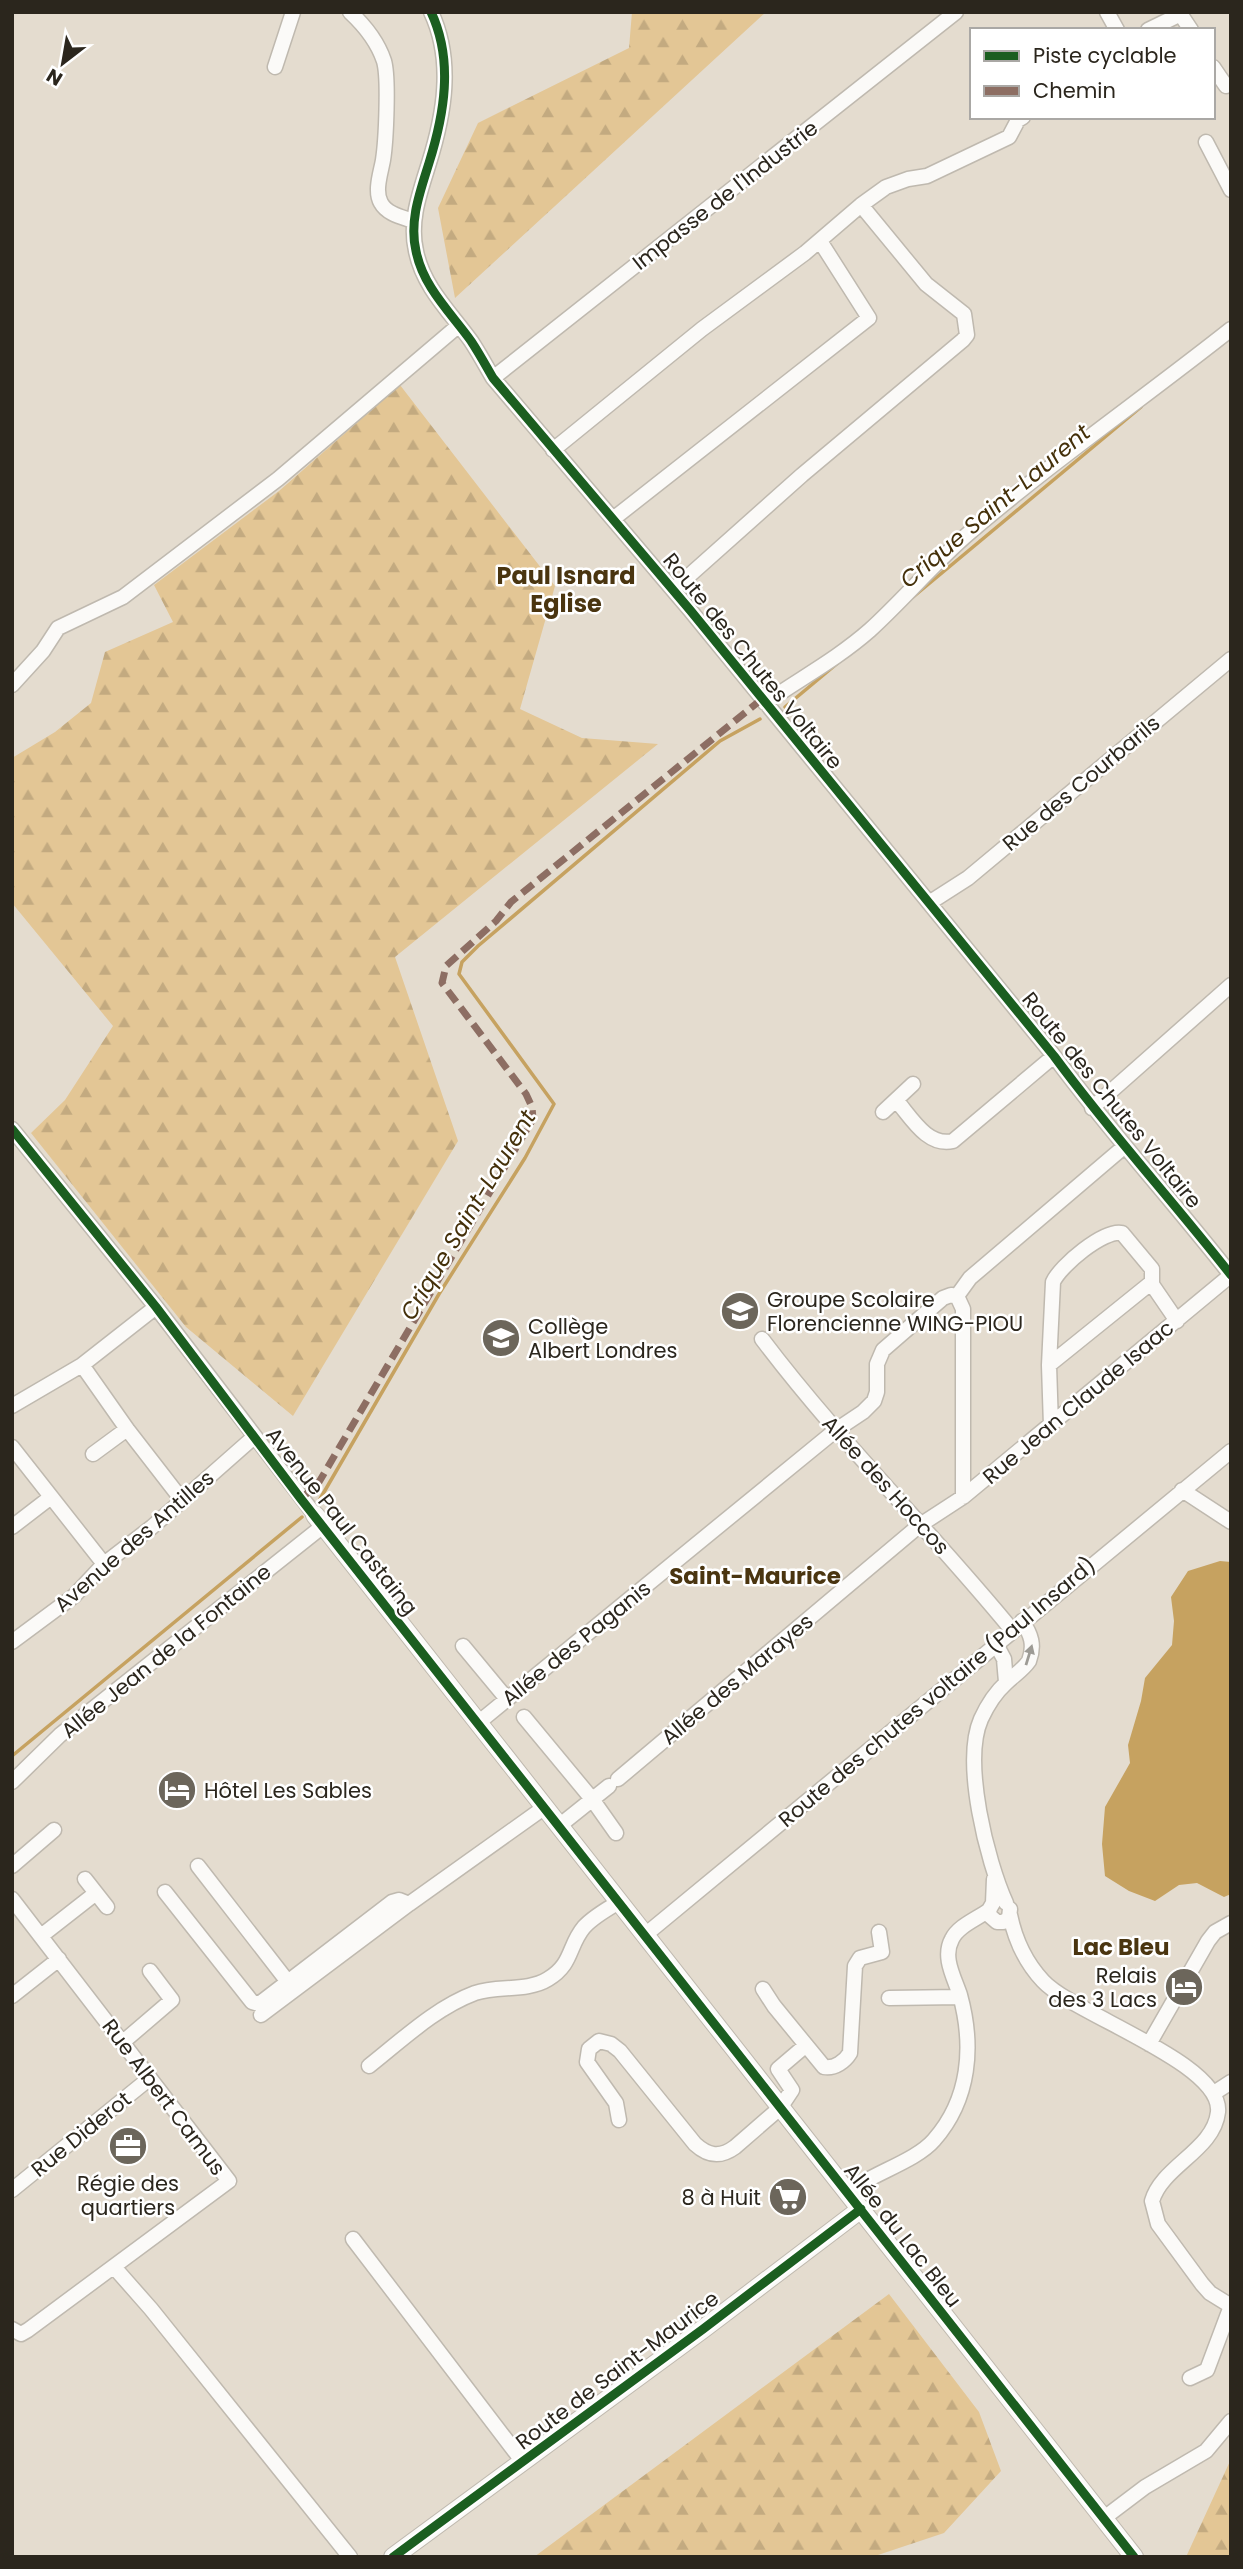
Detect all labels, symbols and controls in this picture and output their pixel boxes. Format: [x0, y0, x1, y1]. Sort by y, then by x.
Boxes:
north arrow [28, 28, 98, 98]
legend [970, 28, 1215, 119]
text: Piste cyclable [1033, 41, 1177, 70]
text: N [41, 62, 68, 92]
text: Chemin [1033, 76, 1116, 105]
street label: Impasse de l'Industrie [626, 113, 824, 277]
water label: Crique Saint-Laurent [893, 416, 1098, 595]
street label: Route des Chutes Voltaire [657, 547, 849, 775]
district label: Paul Isnard Eglise [496, 559, 636, 620]
street label: Rue des Courbarils [996, 709, 1166, 857]
street label: Route des Chutes Voltaire [1016, 986, 1208, 1214]
water label: Crique Saint-Laurent [393, 1103, 544, 1326]
place label: Groupe Scolaire Florencienne WING-PIOU [767, 1285, 1023, 1338]
school or university icon: Groupe Scolaire Florencienne WING-PIOU [719, 1290, 761, 1332]
place label: Collège Albert Londres [528, 1312, 678, 1365]
street label: Rue Jean Claude Isaac [976, 1313, 1180, 1491]
school or university icon: Collège Albert Londres [480, 1317, 522, 1359]
street label: Allée des Hoccos [816, 1409, 956, 1561]
street label: Avenue Paul Castaing [259, 1421, 425, 1621]
street label: Avenue des Antilles [48, 1463, 220, 1619]
street label: Route des chutes voltaire (Paul Insard) [772, 1550, 1102, 1834]
street label: Allée Jean de la Fontaine [55, 1557, 277, 1745]
district label: Saint-Maurice [669, 1560, 841, 1592]
street label: Allée des Paganis [495, 1574, 657, 1712]
street label: Allée des Marayes [655, 1607, 819, 1751]
one-way arrow [1024, 1644, 1034, 1665]
hotel icon: Hôtel Les Sables [156, 1769, 198, 1811]
place label: Hôtel Les Sables [204, 1776, 372, 1805]
district label: Lac Bleu [1073, 1931, 1170, 1963]
place label: Relais des 3 Lacs [1048, 1961, 1157, 2014]
hotel icon: Relais des 3 Lacs [1163, 1966, 1205, 2008]
street label: Rue Albert Camus [96, 2013, 232, 2181]
street label: Rue Diderot [25, 2085, 137, 2183]
office icon: Régie des quartiers [107, 2125, 149, 2167]
street label: Allée du Lac Bleu [838, 2157, 968, 2313]
place label: Régie des quartiers [77, 2169, 179, 2222]
supermarket icon: 8 à Huit [767, 2176, 809, 2218]
place label: 8 à Huit [682, 2183, 761, 2212]
street label: Route de Saint-Maurice [509, 2284, 725, 2456]

